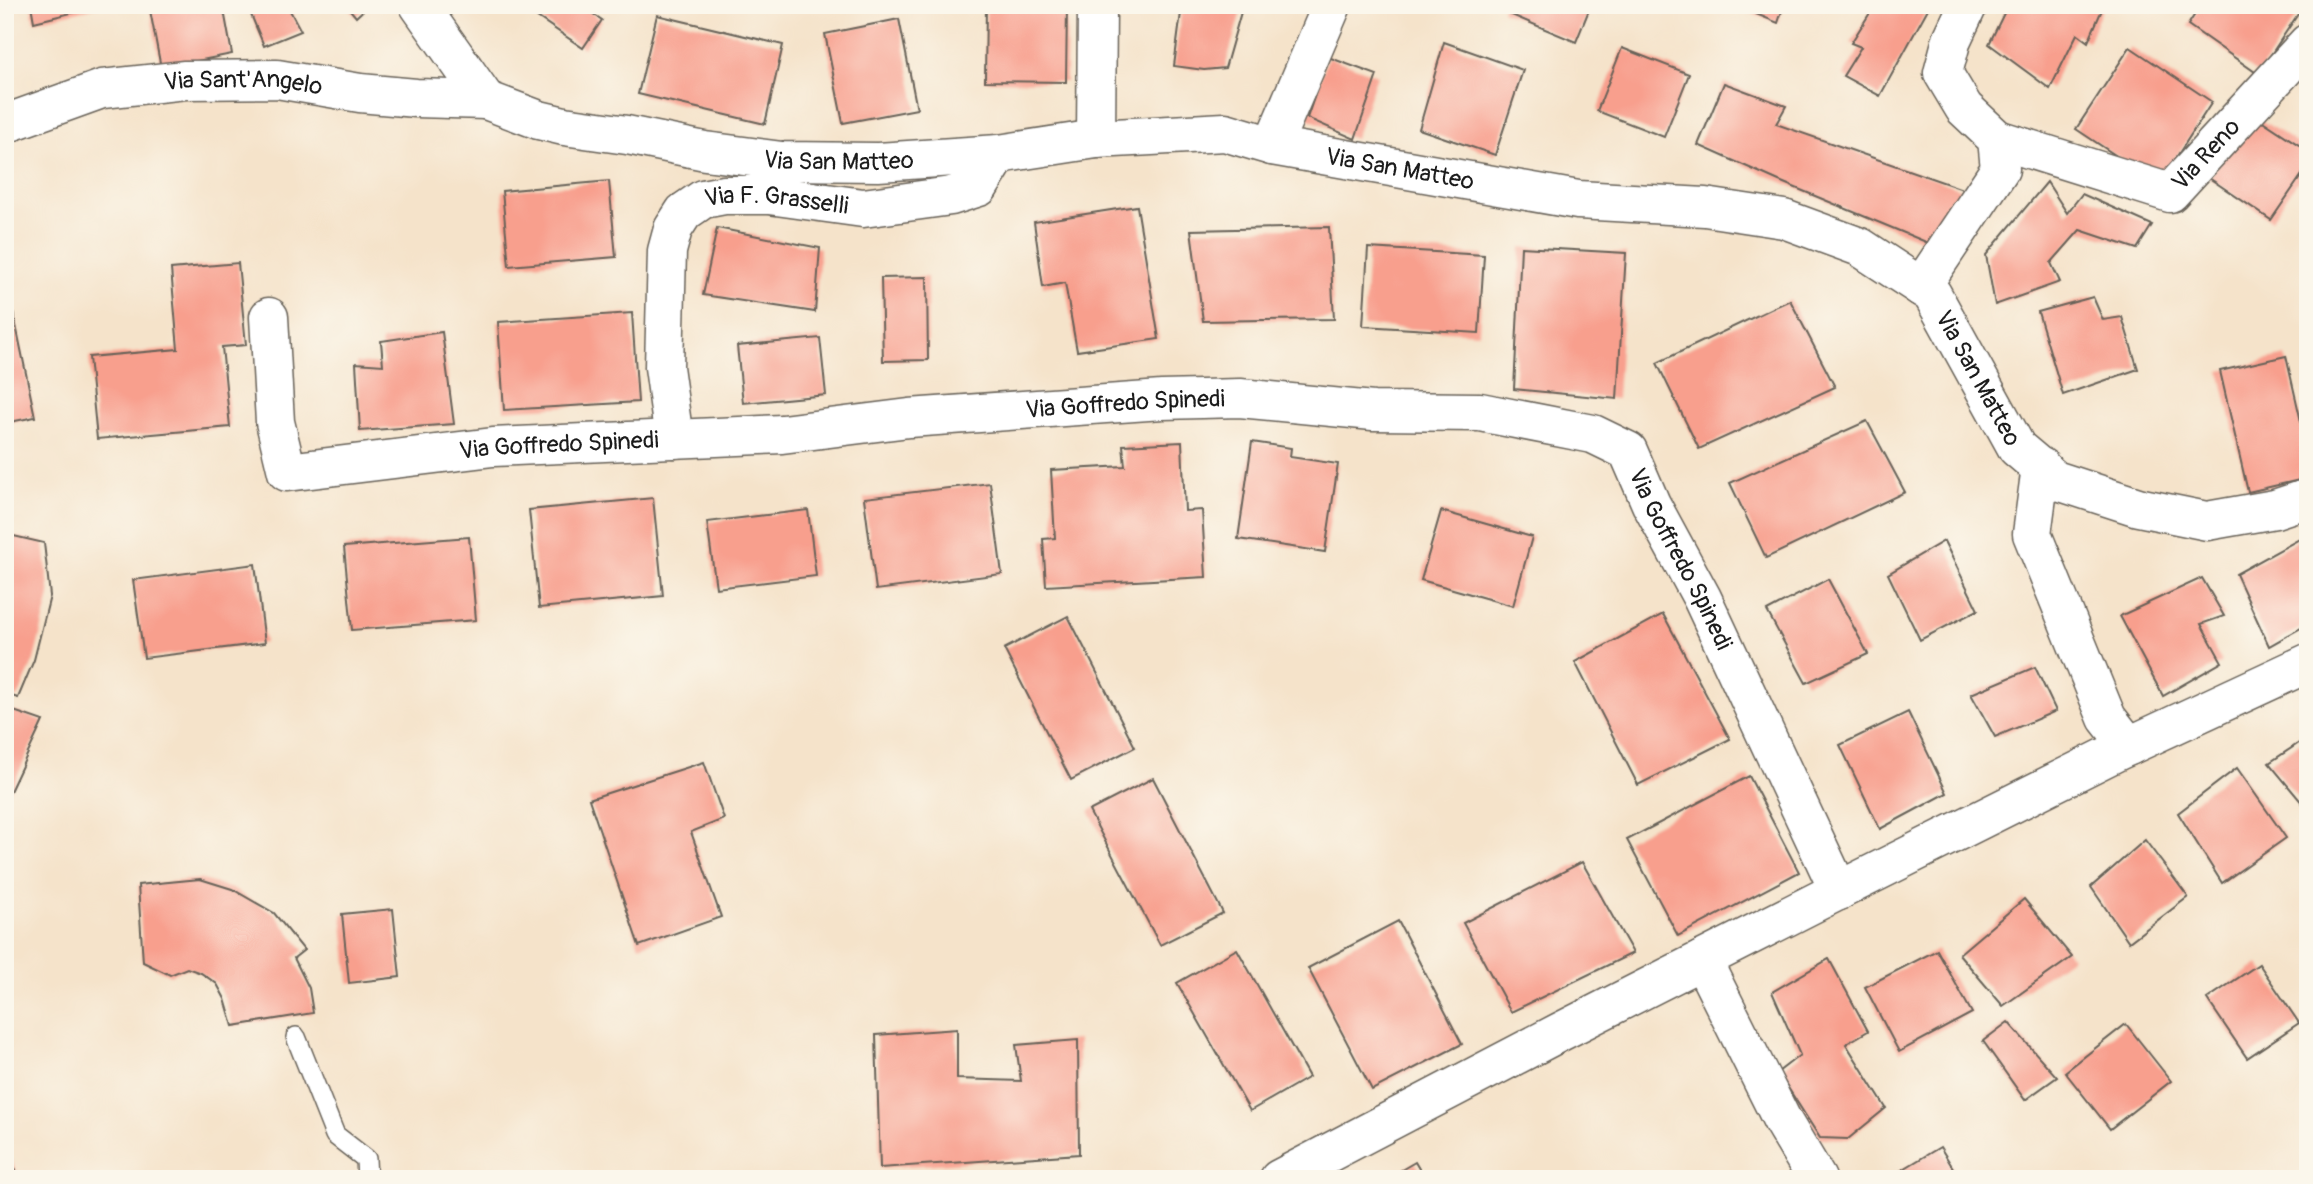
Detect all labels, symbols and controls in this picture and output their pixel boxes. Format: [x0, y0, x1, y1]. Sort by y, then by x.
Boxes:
street label: Via Sant'Angelo [162, 65, 325, 101]
street label: Via Reno [2166, 112, 2246, 196]
street label: Via San Matteo [1323, 142, 1476, 196]
street label: Via San Matteo [762, 145, 915, 177]
street label: Via F. Grasselli [702, 181, 850, 221]
street label: Via San Matteo [1929, 306, 2027, 451]
street label: Via Goffredo Spinedi [1024, 384, 1225, 425]
street label: Via Goffredo Spinedi [458, 426, 659, 466]
street label: Via Goffredo Spinedi [1622, 464, 1738, 655]

